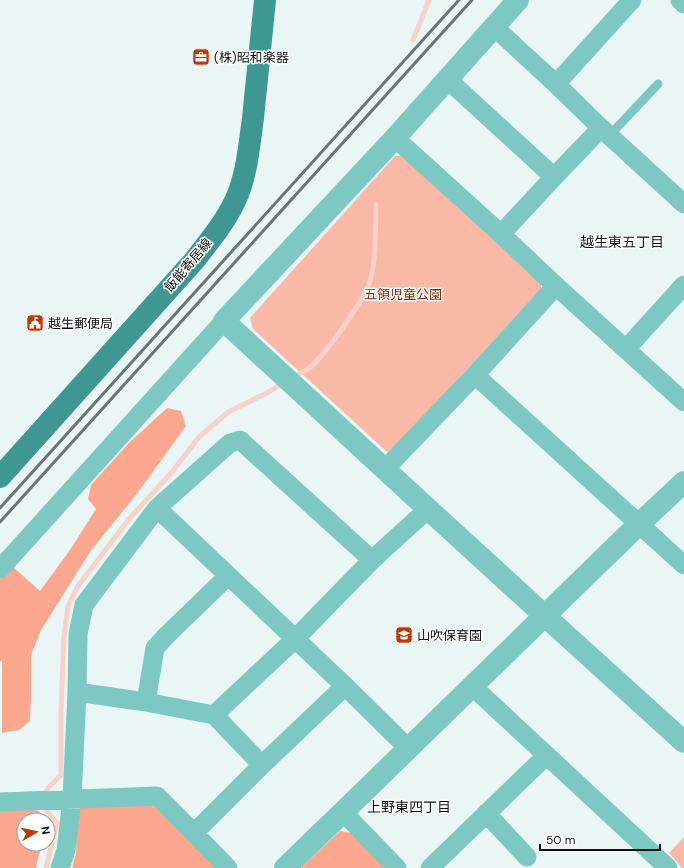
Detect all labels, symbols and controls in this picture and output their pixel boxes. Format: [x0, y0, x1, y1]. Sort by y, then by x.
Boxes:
office icon: (株)昭和楽器 [191, 47, 211, 67]
place label: (株)昭和楽器 [214, 49, 289, 66]
district label: 越生東五丁目 [580, 233, 664, 251]
street label: 飯能寄居線 [161, 235, 215, 295]
park label: 五領児童公園 [364, 286, 442, 303]
public building icon: 越生郵便局 [25, 313, 45, 333]
place label: 越生郵便局 [48, 315, 113, 332]
school or university icon: 山吹保育園 [394, 625, 414, 645]
place label: 山吹保育園 [417, 627, 482, 644]
district label: 上野東四丁目 [367, 798, 451, 816]
north arrow [16, 812, 56, 852]
text: N [38, 825, 53, 835]
scale bar [540, 826, 660, 852]
text: 50 m [546, 832, 575, 848]

